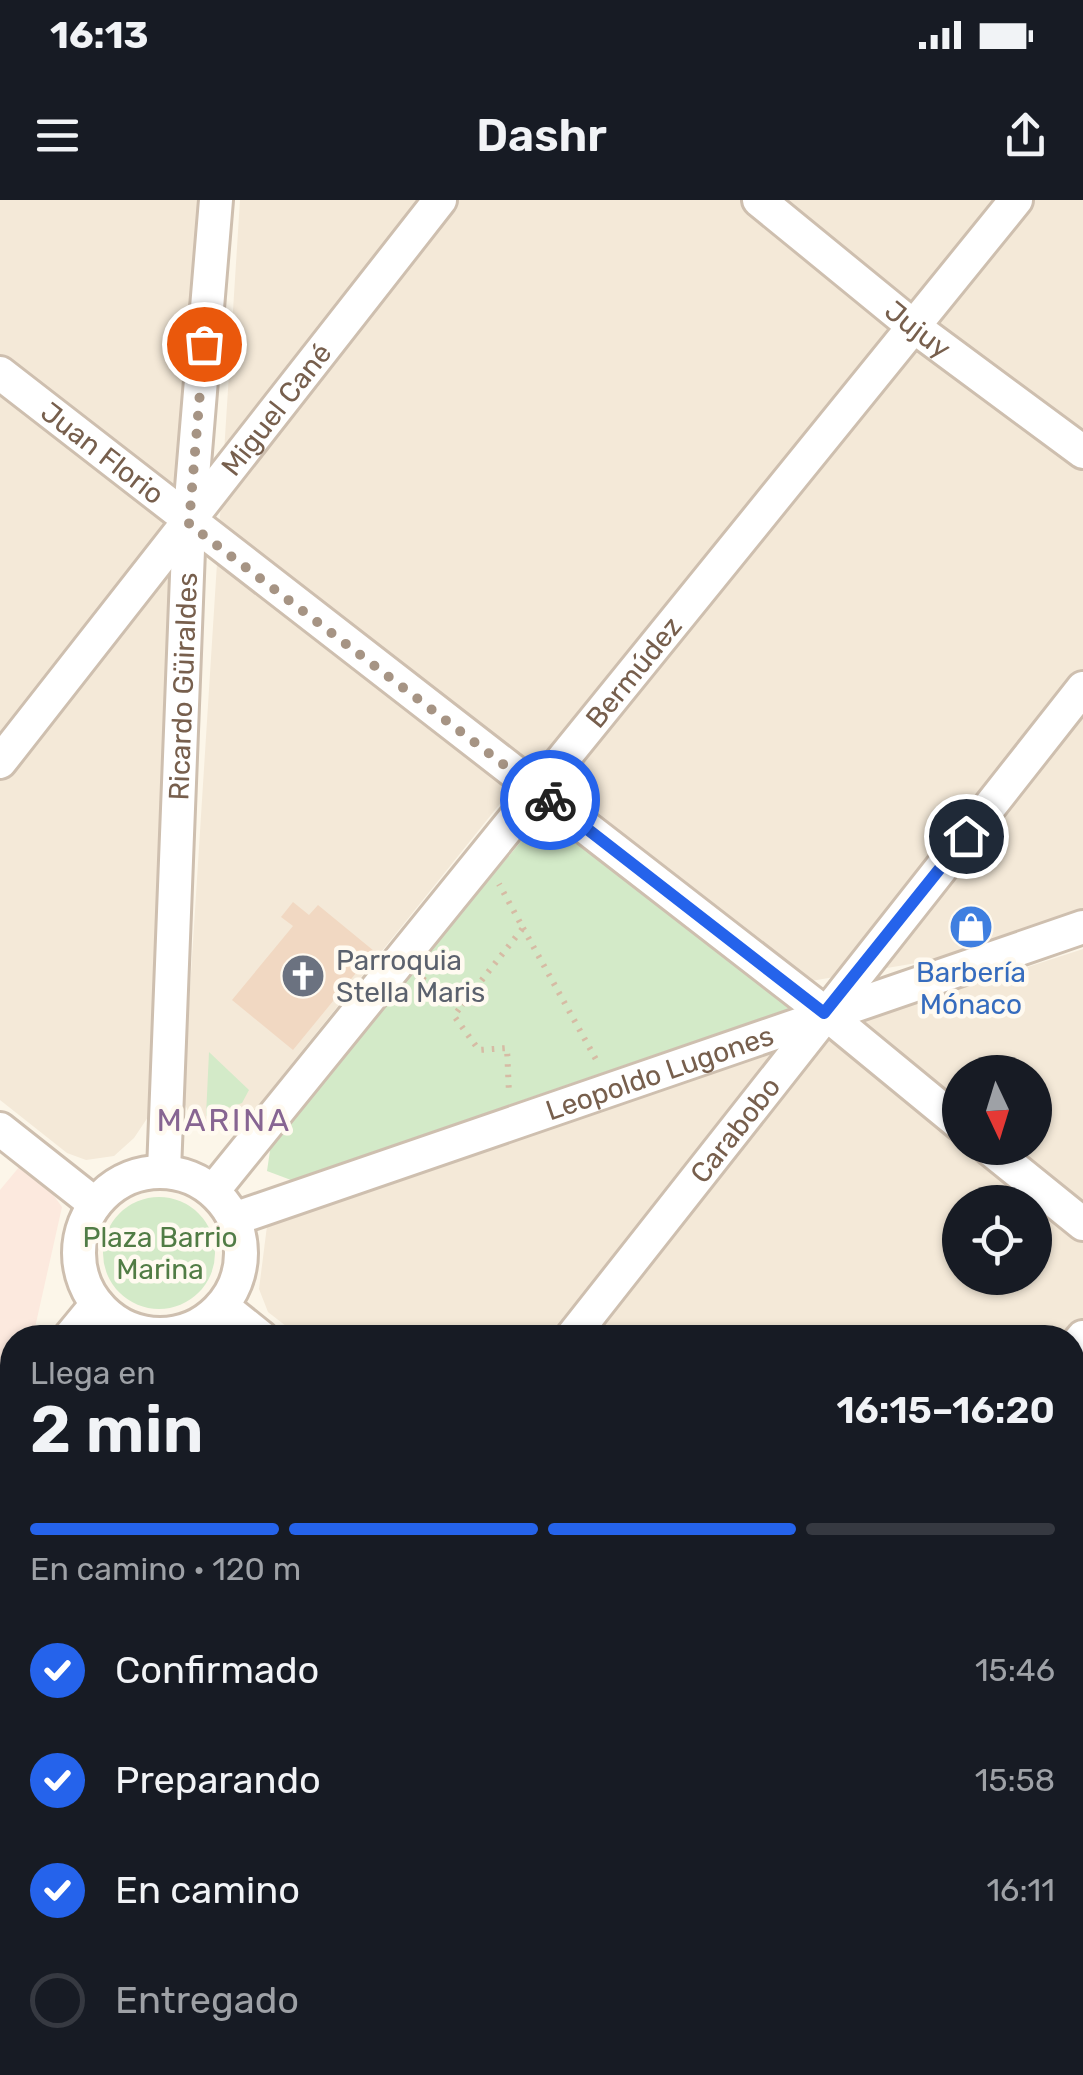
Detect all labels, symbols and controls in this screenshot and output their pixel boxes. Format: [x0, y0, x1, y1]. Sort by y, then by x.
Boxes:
text: 16:13 [50, 12, 149, 58]
icon: menu [30, 108, 85, 163]
icon: share [998, 108, 1053, 163]
text: Dashr [476, 109, 607, 162]
street label: Jujuy [879, 294, 957, 365]
pin [162, 302, 247, 387]
icon: bag [177, 317, 232, 372]
street label: Miguel Cané [214, 337, 338, 482]
street label: Juan Florio [35, 395, 171, 511]
street label: Ricardo Güiraldes [162, 572, 204, 801]
street label: Bermúdez [579, 610, 688, 734]
courier [500, 750, 600, 850]
icon: bike [523, 773, 578, 828]
pin [924, 794, 1009, 879]
icon: home [939, 809, 994, 864]
shop icon: Barbería Mónaco [948, 904, 994, 950]
place label: Parroquia Stella Maris [336, 944, 485, 1009]
church icon: Parroquia Stella Maris [280, 953, 326, 999]
place label: Barbería Mónaco [916, 956, 1026, 1021]
street label: Leopoldo Lugones [541, 1018, 778, 1127]
north arrow [942, 1055, 1052, 1165]
map controls [942, 1055, 1052, 1295]
street label: Carabobo [683, 1070, 787, 1189]
district label: MARINA [156, 1101, 292, 1139]
button: locate [942, 1185, 1052, 1295]
park label: Plaza Barrio Marina [82, 1221, 238, 1286]
text: Llega en [30, 1354, 156, 1392]
text: 16:15–16:20 [836, 1387, 1055, 1433]
text: 2 min [30, 1391, 204, 1468]
text: En camino · 120 m [30, 1550, 301, 1588]
icon: check [30, 1643, 85, 1698]
text: Confirmado [115, 1647, 319, 1693]
text: 15:46 [975, 1651, 1055, 1689]
icon: check [30, 1753, 85, 1808]
text: Preparando [115, 1757, 321, 1803]
text: 15:58 [975, 1761, 1055, 1799]
icon: check [30, 1863, 85, 1918]
text: En camino [115, 1867, 300, 1913]
text: 16:11 [986, 1871, 1055, 1909]
text: Entregado [115, 1977, 299, 2023]

